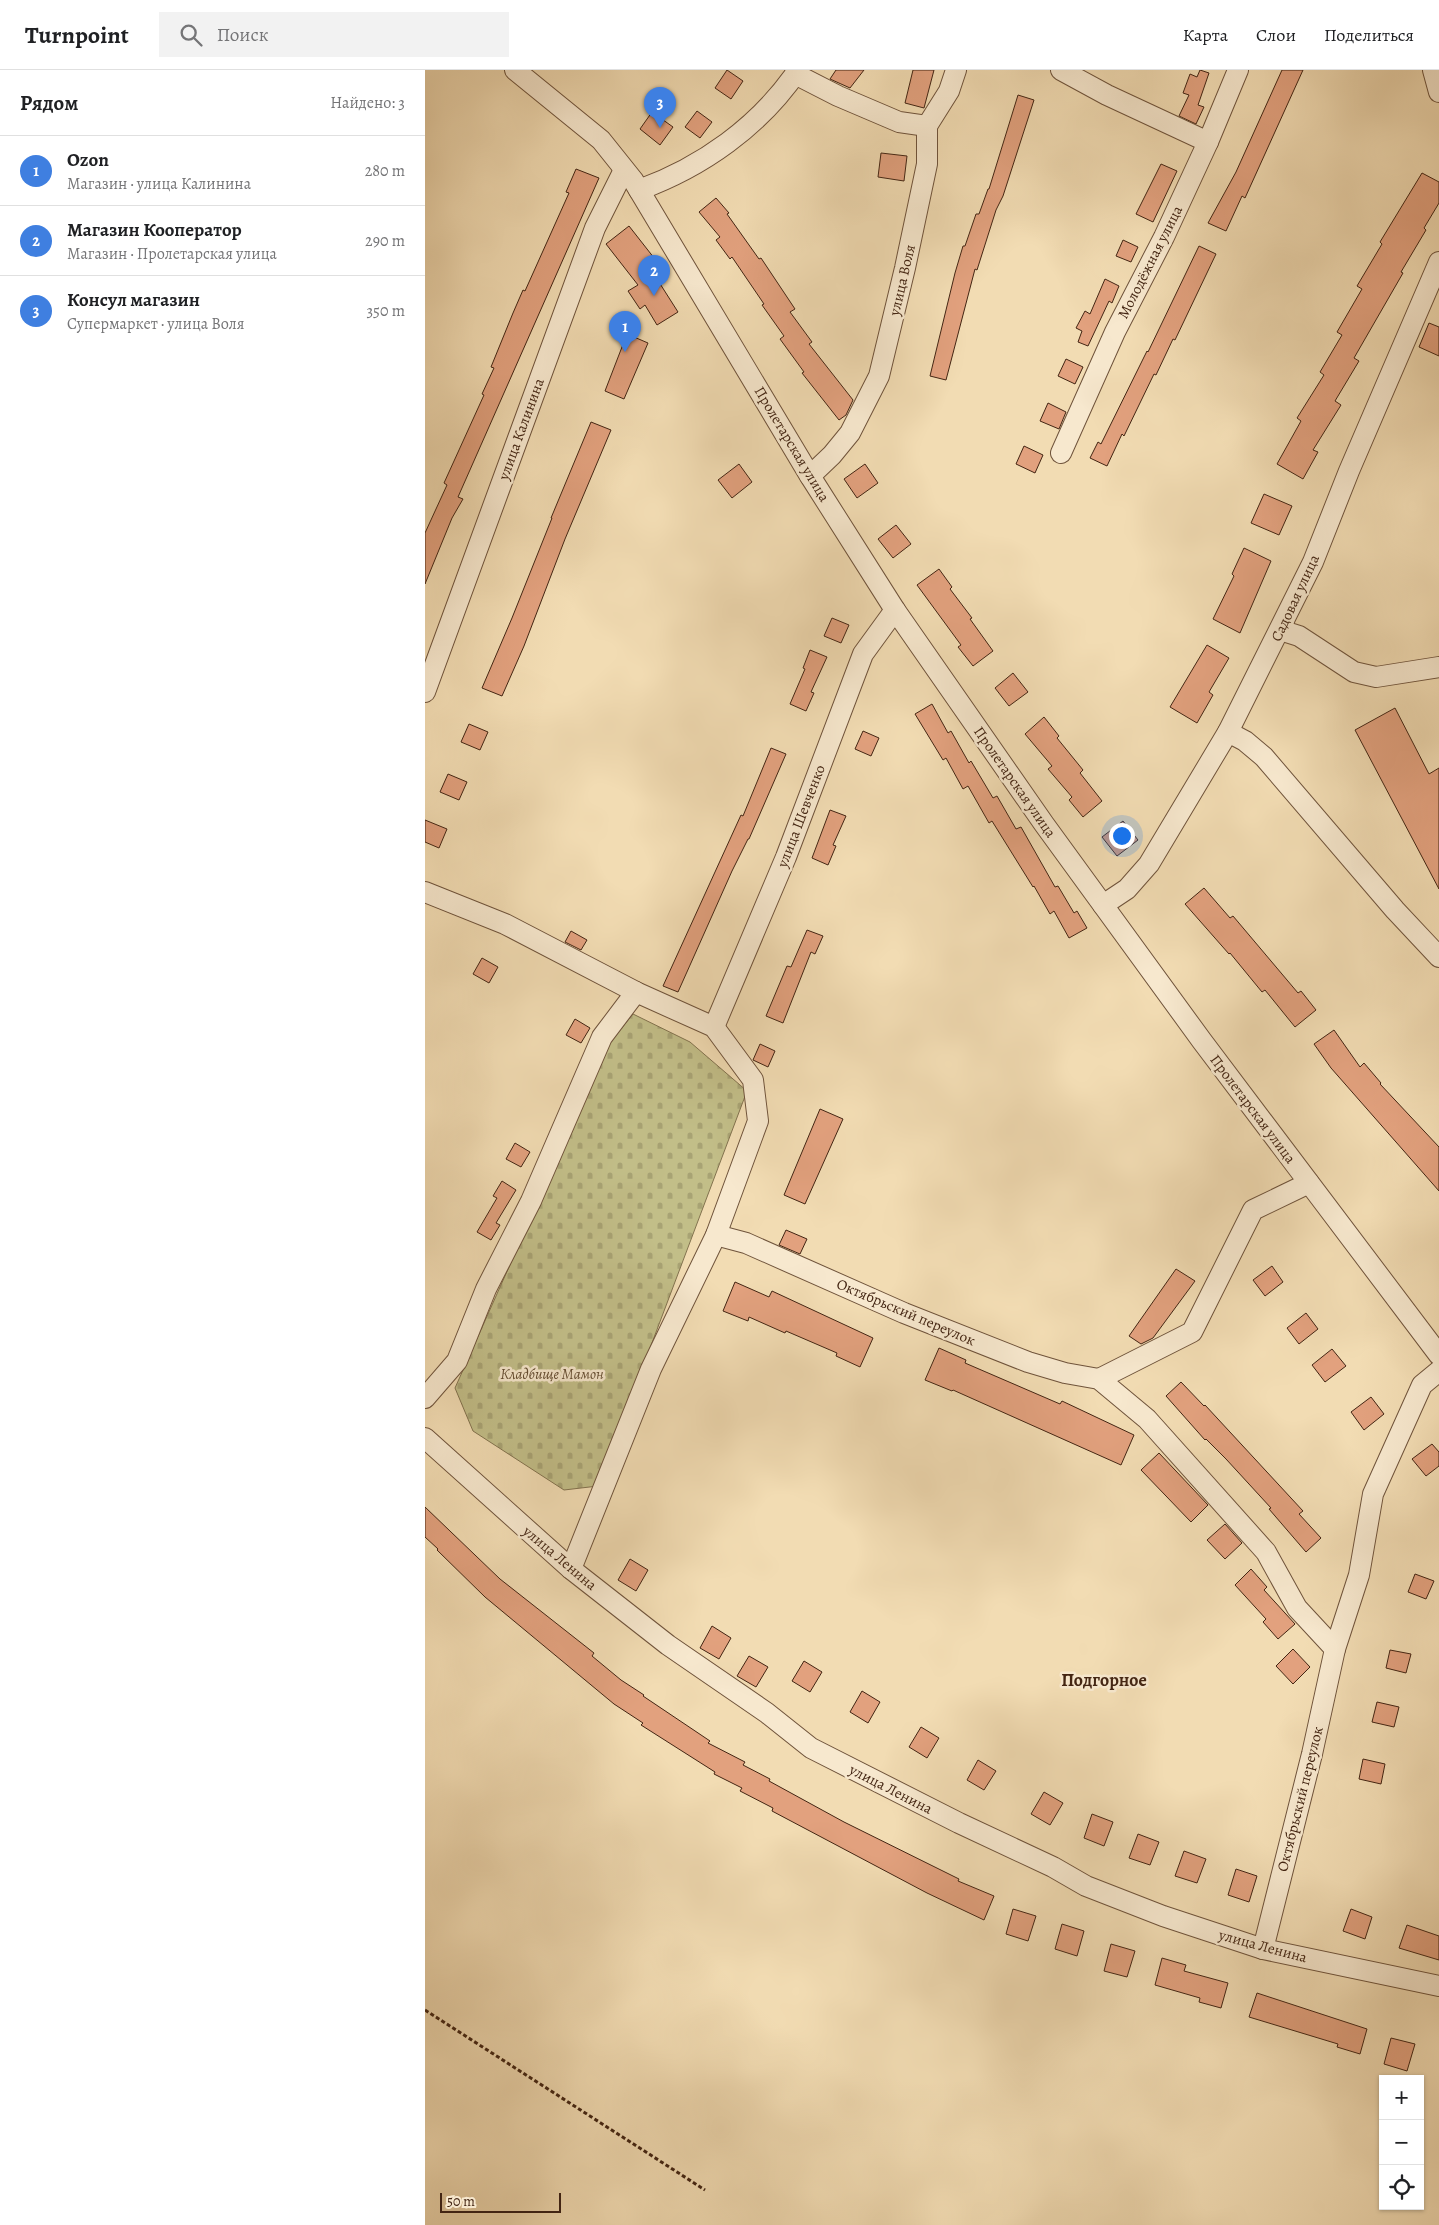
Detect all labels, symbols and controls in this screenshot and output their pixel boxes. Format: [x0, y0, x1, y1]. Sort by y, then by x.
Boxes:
search box [159, 12, 509, 57]
text: Turnpoint [25, 19, 129, 51]
icon: search [177, 21, 205, 49]
text: Поиск [217, 22, 269, 48]
text: Карта [1183, 23, 1228, 47]
text: Слои [1256, 23, 1296, 47]
text: Поделиться [1324, 23, 1414, 47]
pin: 3 [644, 87, 676, 128]
text: Рядом [20, 89, 78, 117]
text: Найдено: 3 [330, 92, 405, 114]
text: Ozon [67, 147, 109, 173]
text: 1 [33, 160, 39, 182]
text: 280 m [365, 160, 405, 182]
text: Магазин · улица Калинина [67, 173, 251, 195]
street label: Молодёжная улица [1113, 202, 1187, 322]
text: Магазин Кооператор [67, 217, 242, 243]
text: 2 [32, 230, 40, 252]
text: 290 m [365, 230, 405, 252]
street label: улица Воля [884, 242, 920, 318]
text: Магазин · Пролетарская улица [67, 243, 277, 265]
pin: 2 [638, 255, 670, 296]
text: Консул магазин [67, 287, 200, 313]
text: 3 [33, 300, 39, 322]
text: 350 m [366, 300, 405, 322]
pin: 1 [609, 311, 641, 352]
text: Супермаркет · улица Воля [67, 313, 245, 335]
street label: улица Калинина [493, 375, 549, 484]
street label: Пролетарская улица [750, 383, 834, 505]
street label: Садовая улица [1266, 551, 1324, 645]
street label: Пролетарская улица [969, 722, 1061, 842]
street label: улица Шевченко [772, 762, 830, 871]
your location [1109, 823, 1135, 849]
street label: Пролетарская улица [1206, 1051, 1301, 1168]
street label: Октябрьский переулок [834, 1274, 979, 1350]
park label: Кладбище Мамон [500, 1364, 604, 1384]
street label: улица Ленина [518, 1521, 601, 1595]
district label: Подгорное [1061, 1668, 1147, 1692]
street label: Октябрьский переулок [1272, 1724, 1328, 1874]
street label: улица Ленина [845, 1759, 936, 1819]
street label: улица Ленина [1216, 1924, 1309, 1967]
map controls [1379, 2075, 1424, 2210]
button: + [1379, 2075, 1424, 2120]
button: − [1379, 2120, 1424, 2165]
button: locate [1379, 2165, 1424, 2210]
scale bar [440, 2190, 561, 2213]
text: 50 m [447, 2192, 475, 2211]

